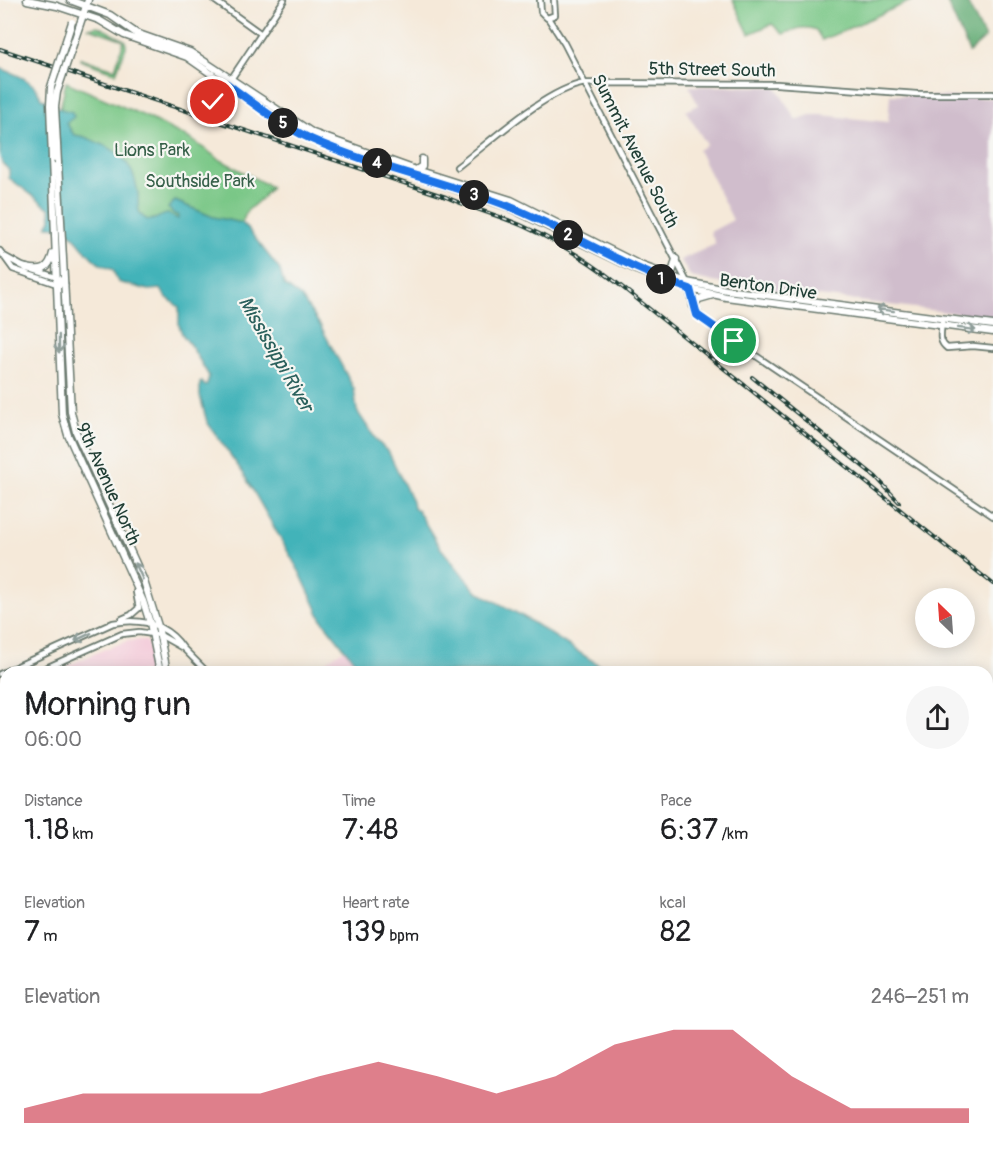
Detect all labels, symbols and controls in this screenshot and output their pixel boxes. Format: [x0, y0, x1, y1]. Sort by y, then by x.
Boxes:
street label: 5th Street South [648, 57, 776, 83]
street label: Summit Avenue South [586, 70, 684, 232]
pin [187, 76, 238, 127]
icon: check [196, 85, 229, 118]
pin: 5 [268, 108, 298, 138]
text: 5 [279, 113, 287, 133]
park label: Lions Park [114, 139, 191, 162]
pin: 4 [362, 148, 392, 178]
text: 4 [372, 153, 382, 173]
park label: Southside Park [145, 170, 255, 193]
pin: 3 [459, 180, 489, 210]
text: 3 [470, 185, 478, 205]
pin: 2 [553, 220, 583, 250]
text: 2 [564, 225, 572, 245]
pin: 1 [646, 264, 676, 294]
text: 1 [658, 269, 664, 289]
street label: Benton Drive [718, 269, 818, 305]
water label: Mississippi River [233, 292, 321, 419]
one-way arrow [876, 305, 895, 316]
pin [708, 315, 759, 366]
icon: arrive [717, 324, 750, 357]
one-way arrow [957, 324, 977, 335]
one-way arrow [54, 333, 65, 353]
street label: 9th Avenue North [71, 419, 145, 549]
one-way arrow [133, 562, 145, 580]
north arrow [915, 588, 975, 648]
map controls [915, 588, 975, 648]
one-way arrow [74, 632, 92, 644]
text: Morning run [24, 684, 191, 725]
button: share [906, 686, 969, 749]
text: 06:00 [24, 727, 82, 752]
text: Distance [24, 791, 83, 811]
text: Time [342, 791, 375, 811]
text: Pace [660, 791, 692, 811]
text: 1.18 [24, 811, 69, 848]
text: 7:48 [342, 811, 398, 848]
text: 6:37 [660, 811, 718, 848]
text: km [69, 824, 94, 844]
text: /km [718, 824, 748, 844]
text: Elevation [24, 893, 85, 913]
text: Heart rate [342, 893, 409, 913]
text: kcal [660, 893, 686, 913]
text: 7 [24, 913, 40, 950]
text: 139 [342, 913, 386, 950]
text: 82 [660, 913, 692, 950]
text: m [40, 926, 58, 946]
text: bpm [386, 926, 419, 946]
text: Elevation [24, 984, 100, 1009]
text: 246–251 m [871, 984, 969, 1009]

